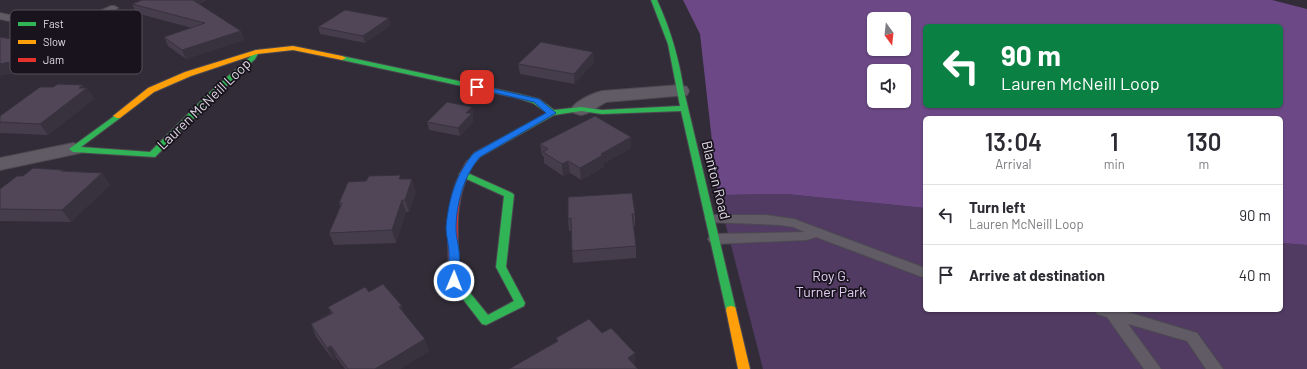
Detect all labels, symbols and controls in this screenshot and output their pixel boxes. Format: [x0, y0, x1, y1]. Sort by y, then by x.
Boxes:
legend [10, 10, 142, 74]
north arrow [867, 12, 911, 56]
map controls [867, 12, 911, 108]
text: Fast [43, 17, 64, 30]
text: Slow [43, 35, 66, 48]
text: 90 m [1001, 38, 1061, 72]
icon: left [935, 40, 987, 92]
text: Jam [43, 53, 64, 66]
street label: Lauren McNeill Loop [153, 55, 254, 153]
button: sound [867, 64, 911, 108]
pin [460, 70, 494, 104]
text: Lauren McNeill Loop [1001, 72, 1160, 94]
icon: arrive [466, 76, 488, 98]
text: 13:04 [985, 127, 1042, 156]
text: 1 [1110, 127, 1119, 156]
text: 130 [1186, 127, 1221, 156]
street label: Blanton Road [698, 139, 734, 221]
text: Arrival [995, 156, 1032, 172]
text: min [1104, 156, 1125, 172]
text: m [1199, 156, 1209, 172]
text: Turn left [969, 198, 1025, 216]
icon: left [935, 204, 957, 226]
text: 90 m [1239, 206, 1271, 224]
text: Lauren McNeill Loop [969, 216, 1084, 232]
position arrow [433, 260, 475, 302]
icon: arrive [935, 264, 957, 286]
text: Arrive at destination [969, 266, 1105, 284]
text: 40 m [1239, 266, 1271, 284]
park label: Roy G. Turner Park [796, 267, 866, 300]

